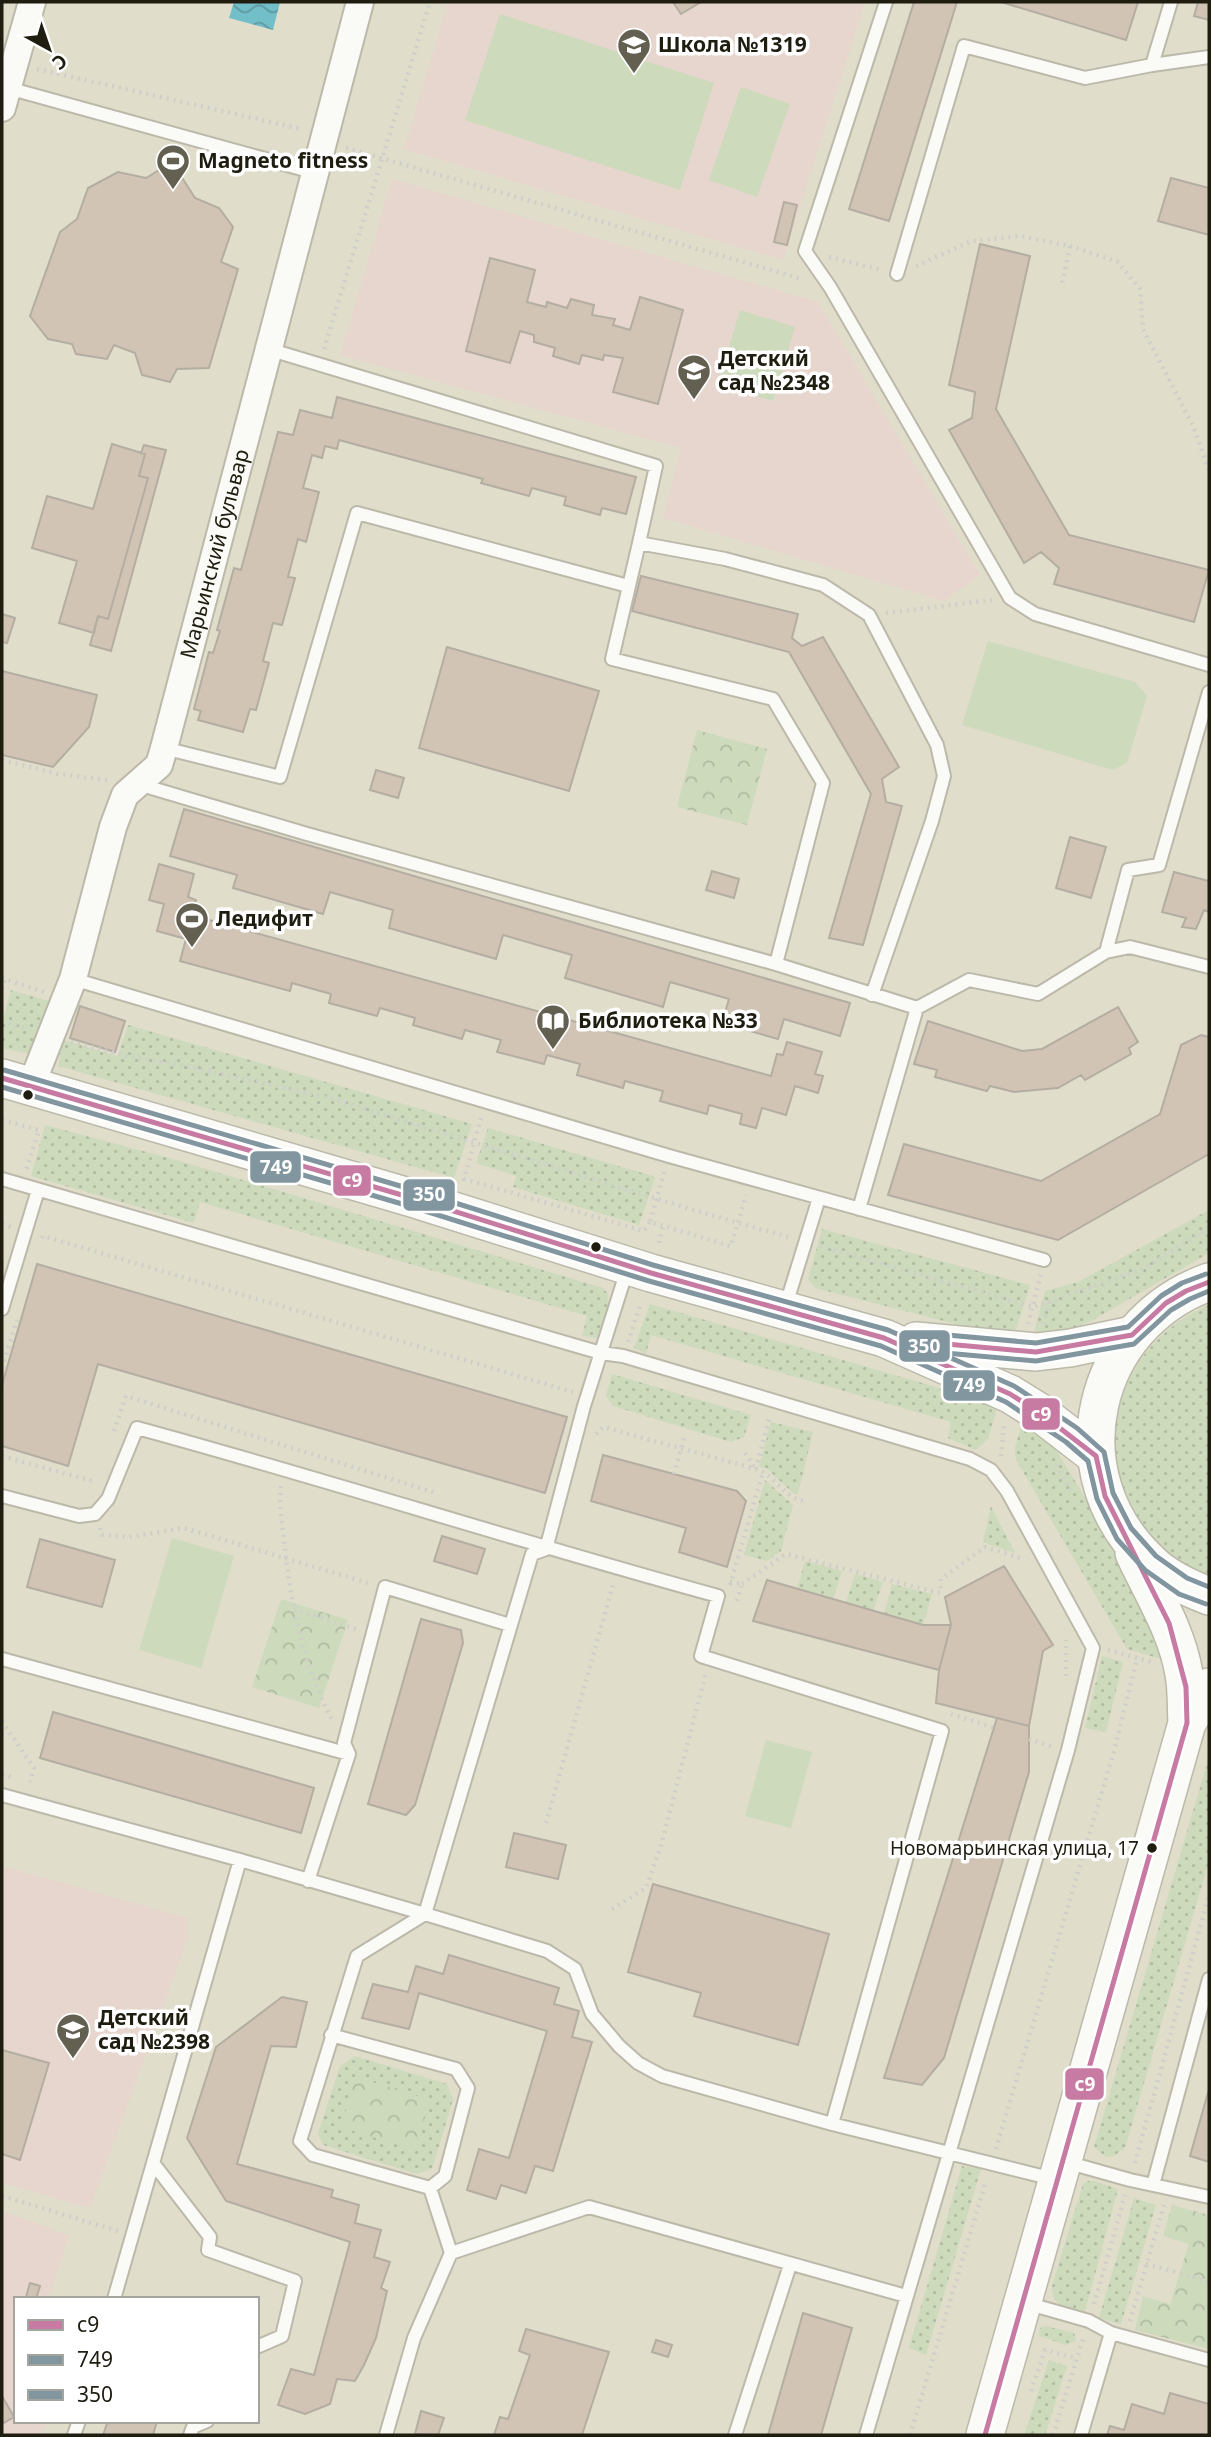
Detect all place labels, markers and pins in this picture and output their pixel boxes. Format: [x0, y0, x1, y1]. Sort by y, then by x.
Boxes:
school or university icon: Школа №1319 [615, 26, 653, 75]
place label: Школа №1319 [658, 30, 807, 58]
sports icon: Magneto fitness [154, 142, 192, 191]
place label: Magneto fitness [198, 146, 368, 174]
place label: Детский сад №2348 [718, 344, 830, 396]
school or university icon: Детский сад №2348 [675, 352, 713, 401]
sports icon: Ледифит [173, 900, 211, 949]
place label: Ледифит [216, 904, 313, 932]
library icon: Библиотека №33 [534, 1002, 572, 1051]
place label: Библиотека №33 [578, 1006, 758, 1034]
unlabelled marker [21, 1088, 35, 1102]
unlabelled marker [589, 1240, 603, 1254]
place label: Новомарьинская улица, 17 [890, 1835, 1139, 1861]
marker: Новомарьинская улица, 17 [1145, 1841, 1159, 1855]
place label: Детский сад №2398 [98, 2003, 210, 2055]
school or university icon: Детский сад №2398 [54, 2011, 92, 2060]

